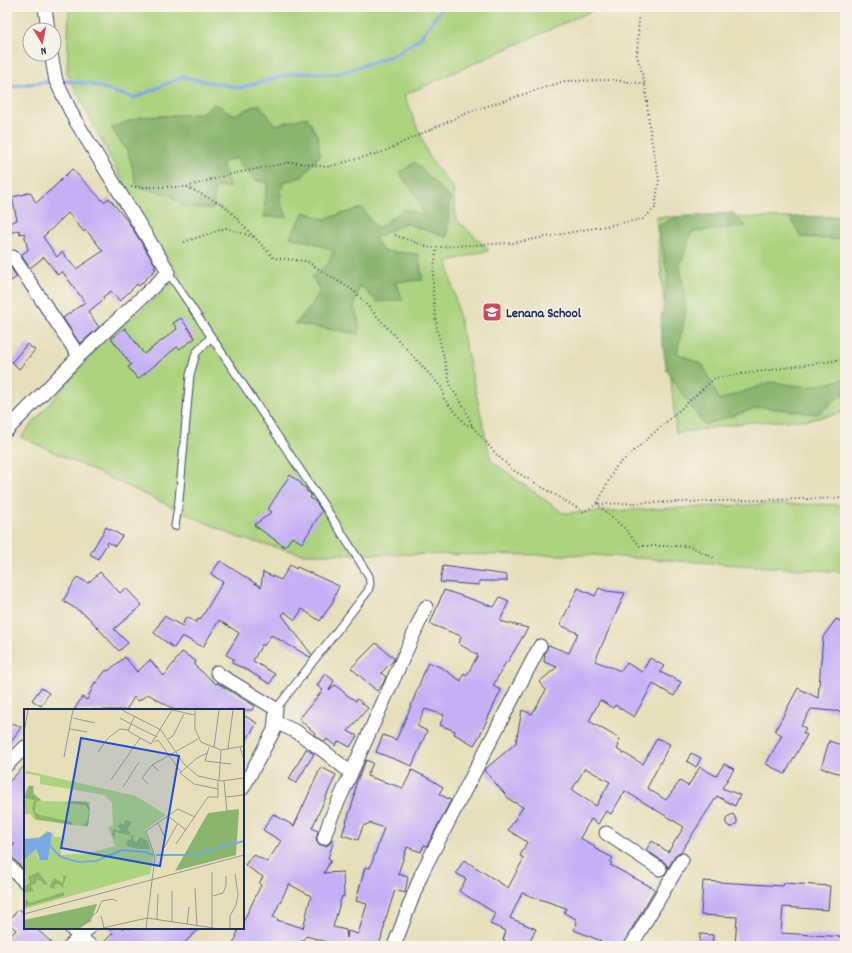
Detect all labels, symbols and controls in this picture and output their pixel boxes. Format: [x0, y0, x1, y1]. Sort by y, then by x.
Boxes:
north arrow [22, 22, 62, 62]
text: N [39, 42, 47, 58]
school or university icon: Lenana School [481, 301, 503, 323]
place label: Lenana School [506, 304, 582, 324]
inset map [24, 709, 244, 929]

